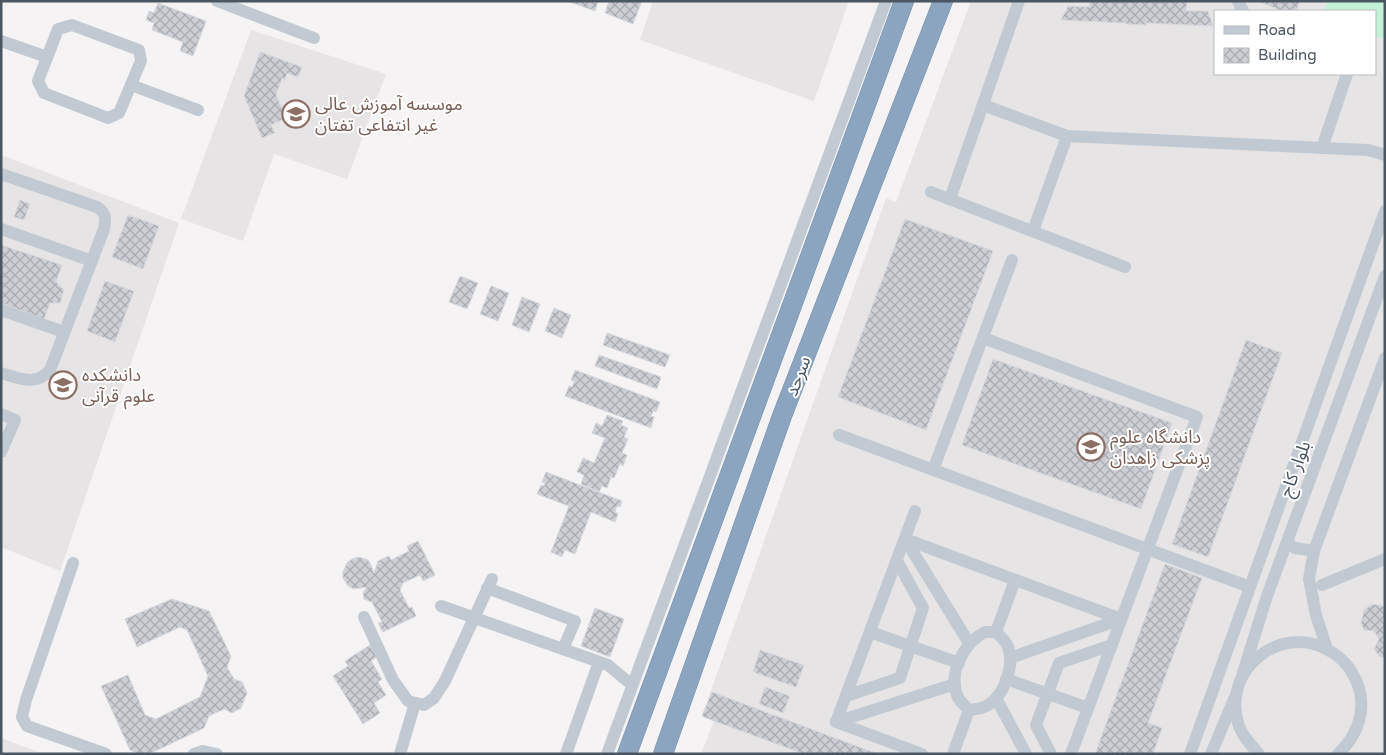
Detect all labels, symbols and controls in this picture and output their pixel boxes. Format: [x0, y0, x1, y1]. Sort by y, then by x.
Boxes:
legend [1214, 10, 1376, 75]
text: Road [1258, 21, 1296, 39]
text: Building [1258, 46, 1317, 64]
place label: موسسه آموزش عالی غیر انتفاعی تفتان [315, 93, 463, 136]
school or university icon: موسسه آموزش عالی غیر انتفاعی تفتان [281, 99, 311, 129]
street label: سرحد [780, 353, 816, 399]
place label: دانشکده علوم قرآنی [82, 364, 155, 410]
school or university icon: دانشکده علوم قرآنی [48, 370, 78, 400]
place label: دانشگاه علوم پزشکی زاهدان [1110, 426, 1210, 469]
school or university icon: دانشگاه علوم پزشکی زاهدان [1076, 432, 1106, 462]
street label: بلوار کاج [1275, 438, 1317, 501]

